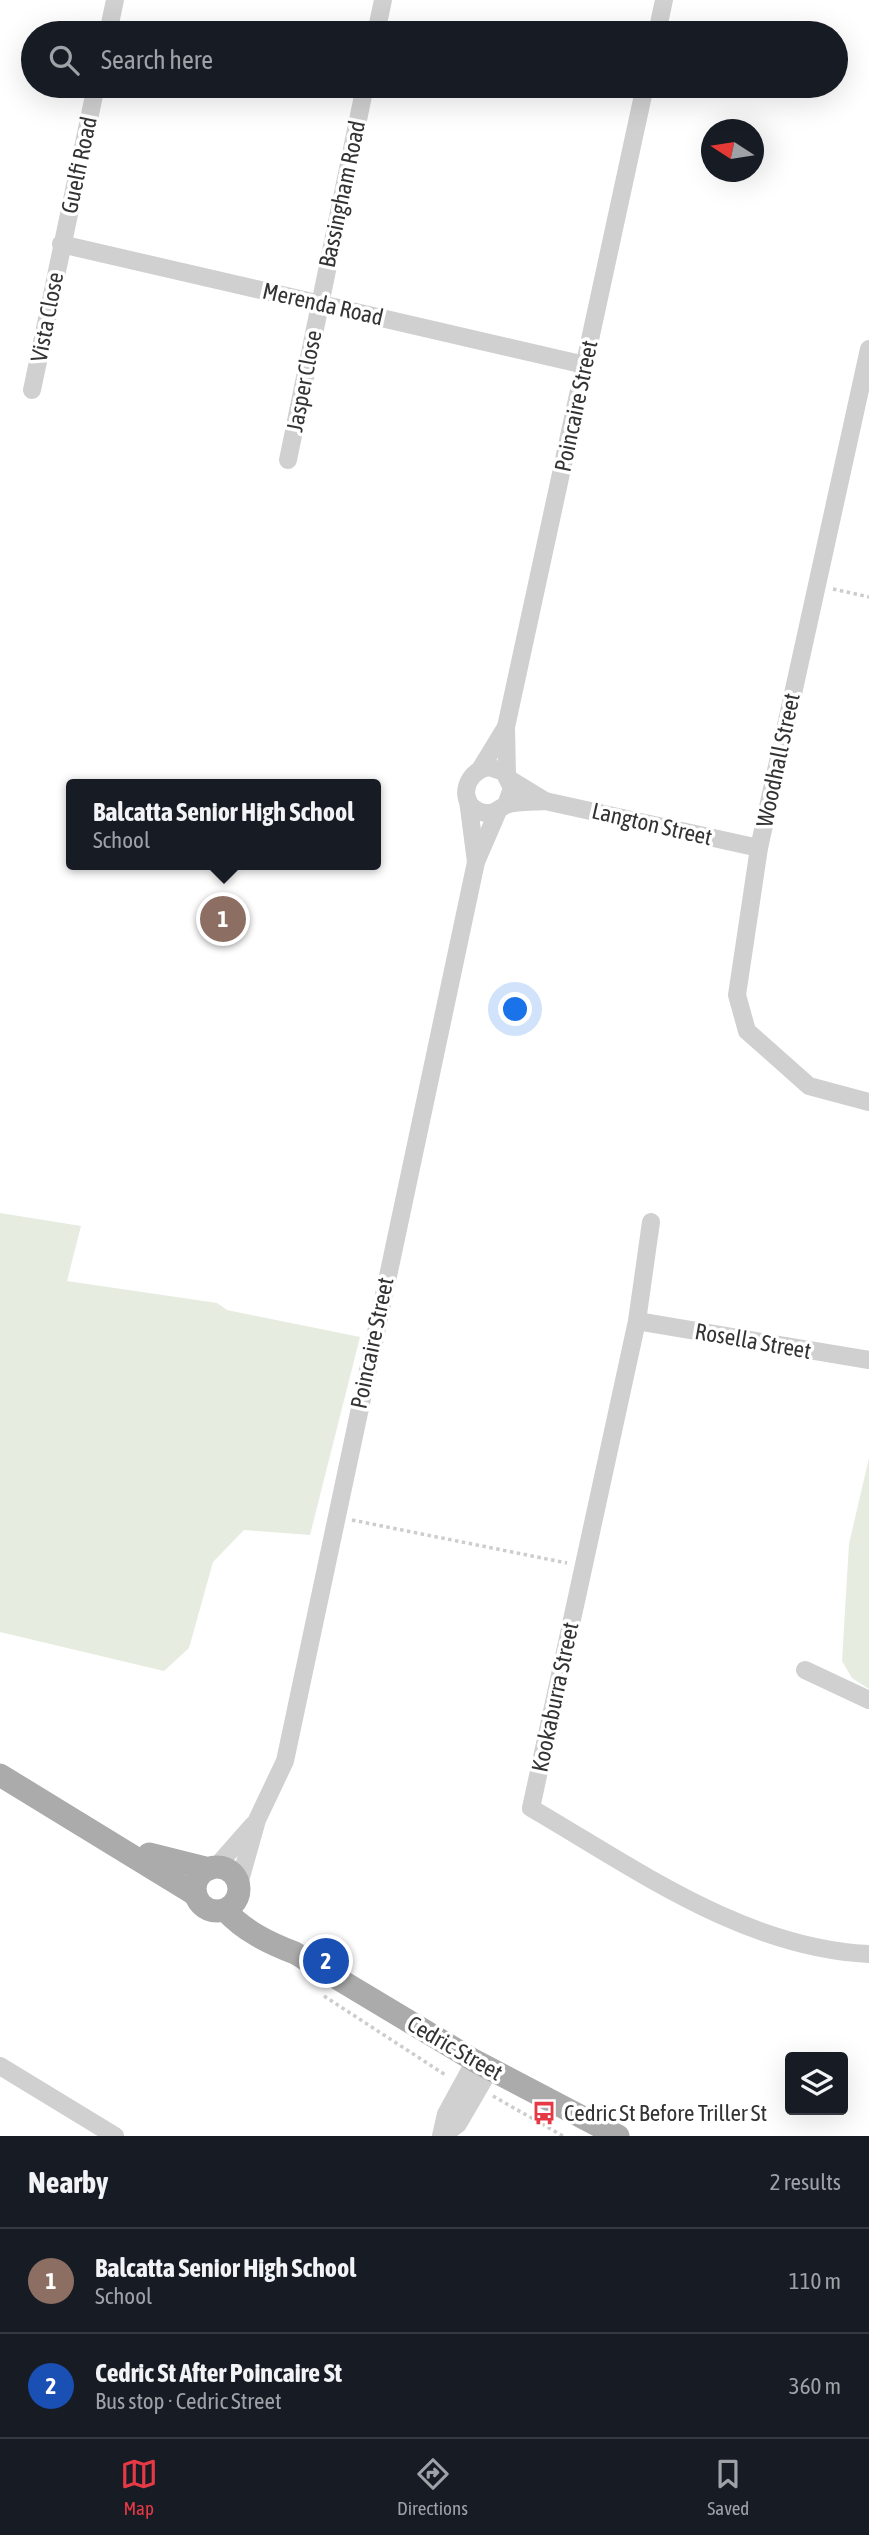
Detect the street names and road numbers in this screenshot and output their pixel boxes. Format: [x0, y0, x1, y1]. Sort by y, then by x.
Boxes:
street label: Guelfi Road [56, 114, 102, 216]
street label: Bassingham Road [314, 118, 370, 270]
street label: Vista Close [26, 270, 68, 364]
street label: Merenda Road [260, 278, 386, 330]
street label: Jasper Close [281, 328, 327, 434]
street label: Poincaire Street [549, 338, 603, 474]
street label: Woodhall Street [751, 691, 805, 829]
street label: Langton Street [589, 798, 715, 850]
street label: Poincaire Street [345, 1275, 399, 1411]
street label: Rosella Street [693, 1318, 813, 1364]
street label: Kookaburra Street [526, 1620, 584, 1774]
street label: Cedric Street [403, 2010, 507, 2086]

